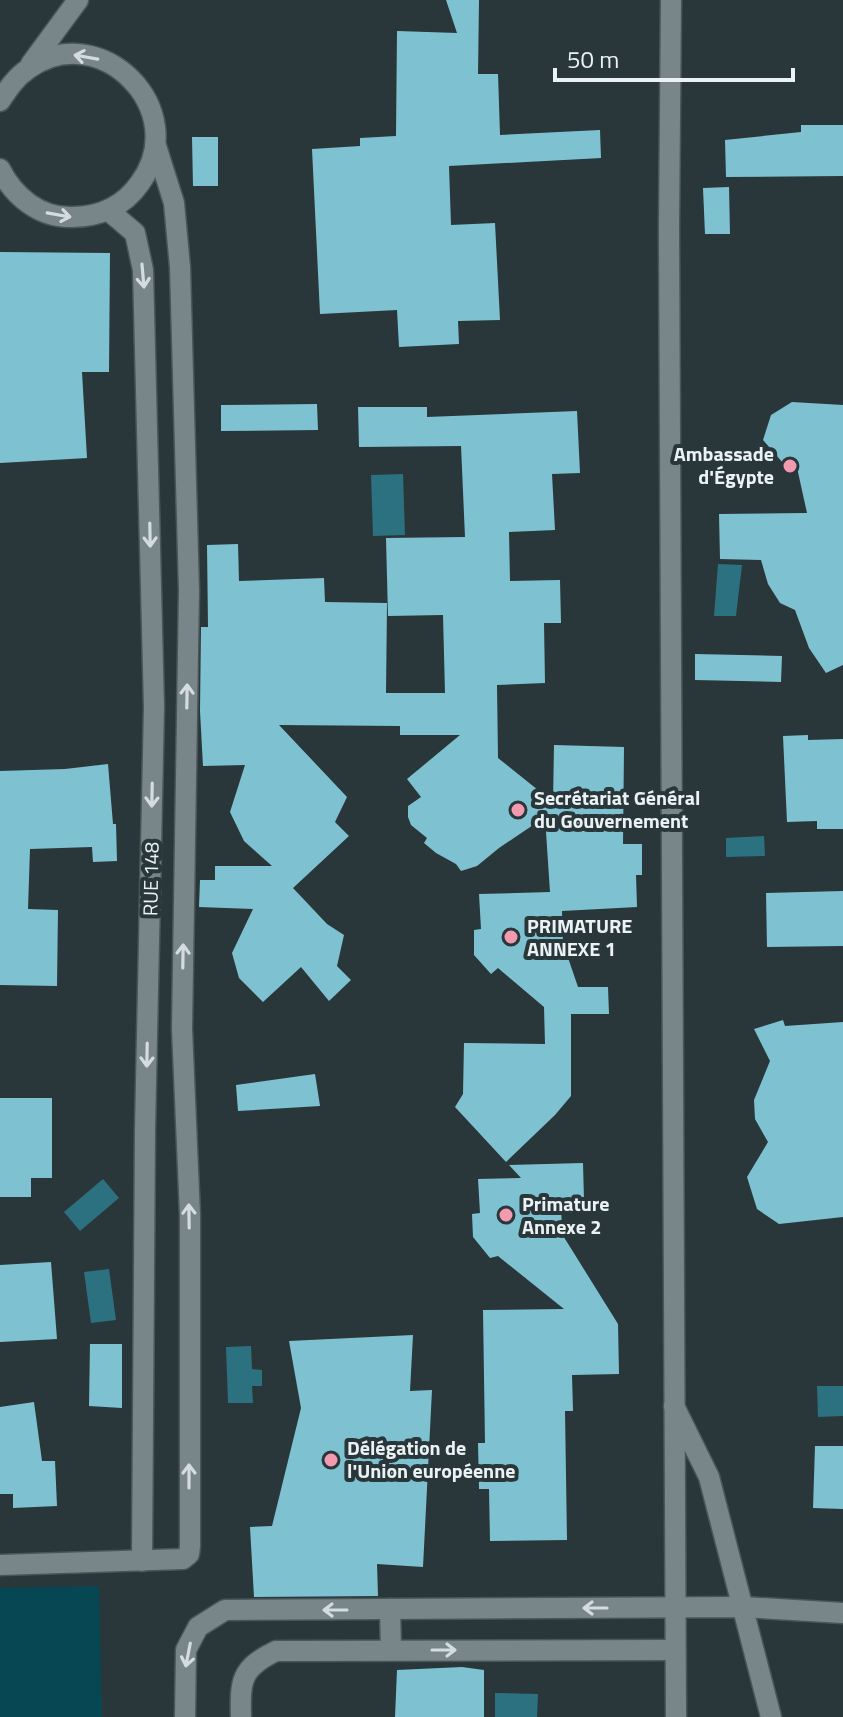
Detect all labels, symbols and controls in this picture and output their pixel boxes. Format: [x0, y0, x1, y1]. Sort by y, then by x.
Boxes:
scale bar [555, 32, 793, 82]
text: 50 m [567, 41, 619, 77]
one-way arrow [74, 48, 99, 63]
one-way arrow [45, 208, 71, 223]
one-way arrow [136, 262, 151, 288]
place label: Ambassade d'Égypte [674, 438, 774, 492]
marker: Ambassade d'Égypte [781, 457, 799, 475]
one-way arrow [142, 521, 158, 548]
one-way arrow [180, 683, 195, 710]
one-way arrow [145, 781, 160, 808]
place label: Secrétariat Général du Gouvernement [534, 782, 700, 836]
marker: Secrétariat Général du Gouvernement [509, 801, 527, 819]
street label: RUE 148 [134, 842, 167, 916]
place label: PRIMATURE ANNEXE 1 [527, 910, 632, 964]
marker: PRIMATURE ANNEXE 1 [502, 928, 520, 946]
one-way arrow [175, 943, 191, 970]
one-way arrow [139, 1041, 154, 1068]
place label: Primature Annexe 2 [522, 1188, 609, 1242]
one-way arrow [182, 1203, 197, 1230]
marker: Primature Annexe 2 [497, 1206, 515, 1224]
place label: Délégation de l'Union européenne [347, 1432, 515, 1486]
marker: Délégation de l'Union européenne [322, 1451, 340, 1469]
one-way arrow [181, 1463, 197, 1490]
one-way arrow [582, 1601, 609, 1616]
one-way arrow [322, 1602, 349, 1618]
one-way arrow [179, 1642, 194, 1668]
one-way arrow [430, 1642, 457, 1658]

